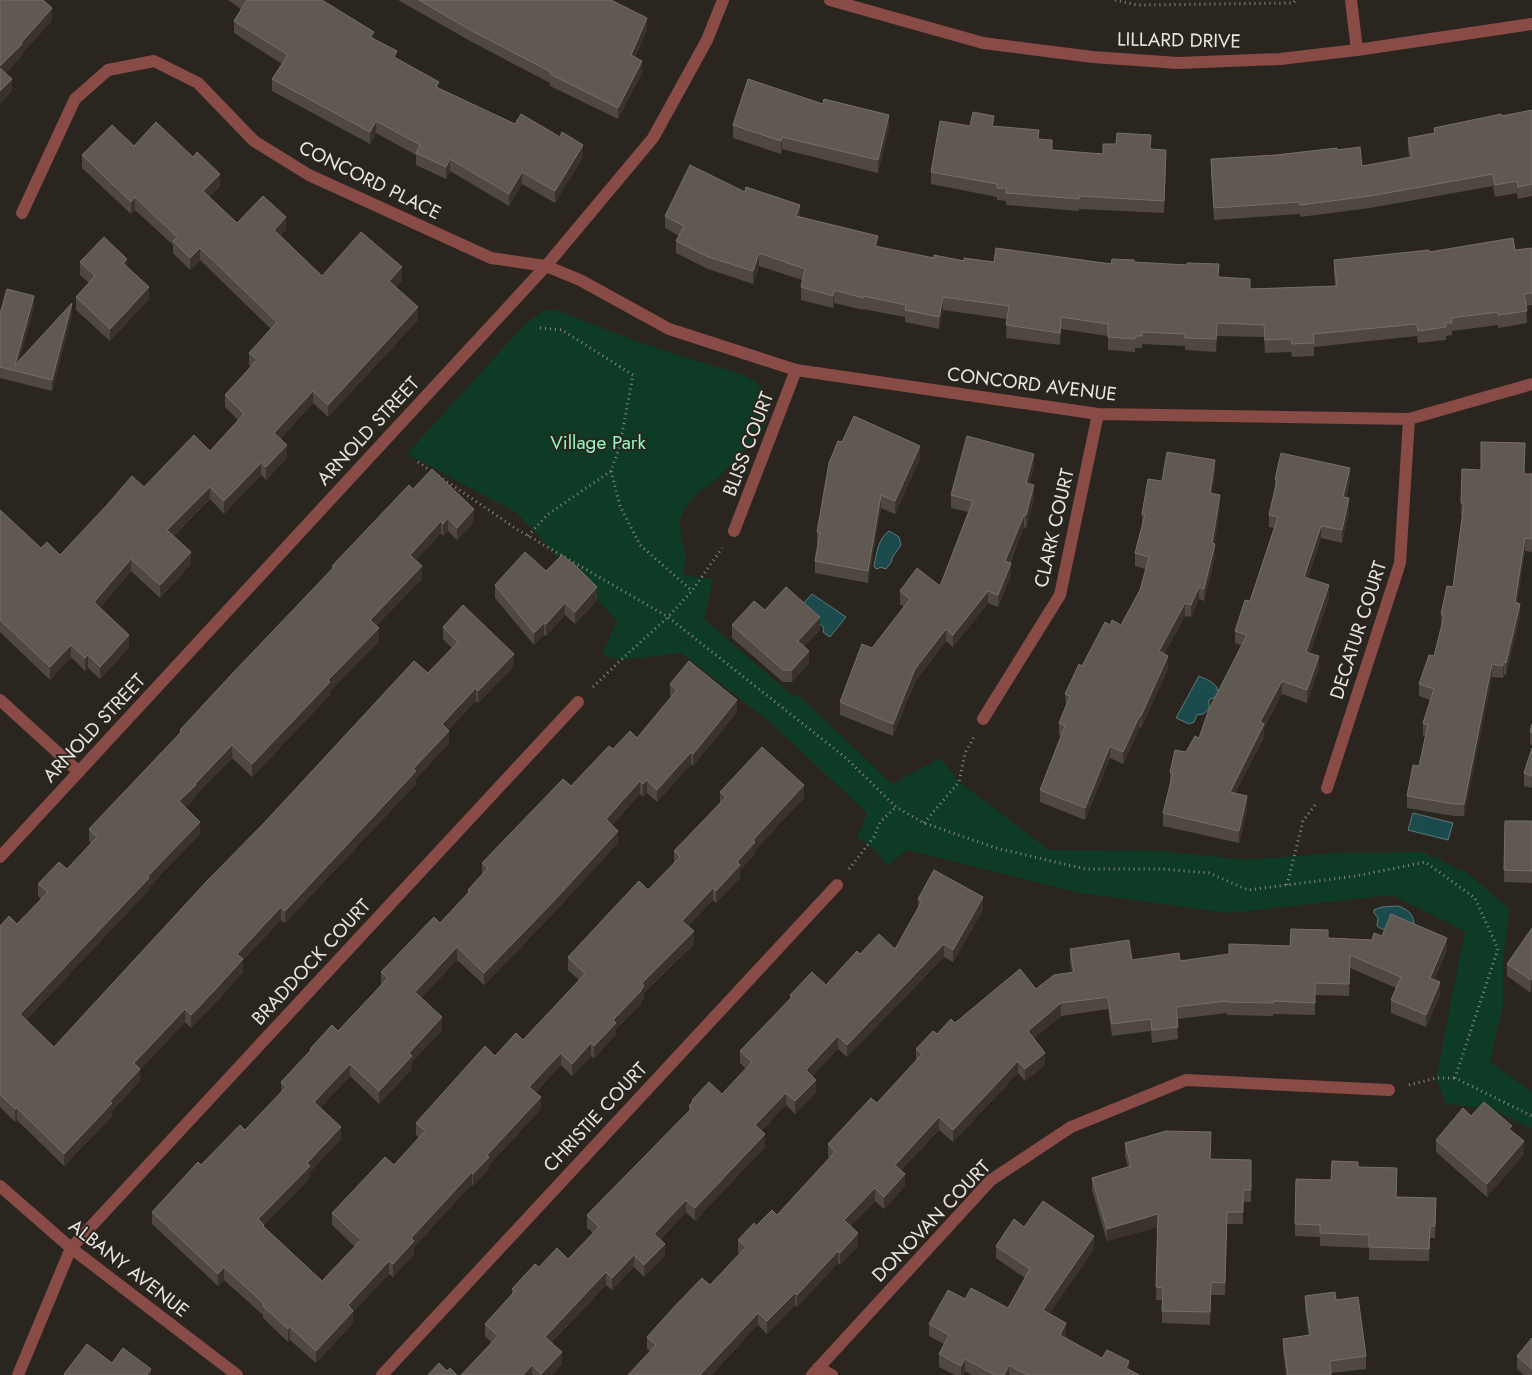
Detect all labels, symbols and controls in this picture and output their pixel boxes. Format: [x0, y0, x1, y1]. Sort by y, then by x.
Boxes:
street label: LILLARD DRIVE [1117, 25, 1241, 55]
street label: CONCORD PLACE [294, 134, 446, 226]
street label: CONCORD AVENUE [946, 360, 1118, 408]
street label: ARNOLD STREET [310, 371, 426, 491]
street label: BLISS COURT [716, 388, 780, 500]
park label: Village Park [550, 429, 646, 456]
street label: CLARK COURT [1027, 466, 1081, 590]
street label: DECATUR COURT [1323, 557, 1393, 703]
street label: ARNOLD STREET [36, 668, 152, 788]
street label: BRADDOCK COURT [245, 893, 377, 1031]
street label: CHRISTIE COURT [537, 1056, 653, 1178]
street label: DONOVAN COURT [866, 1154, 996, 1288]
street label: ALBANY AVENUE [63, 1213, 195, 1323]

